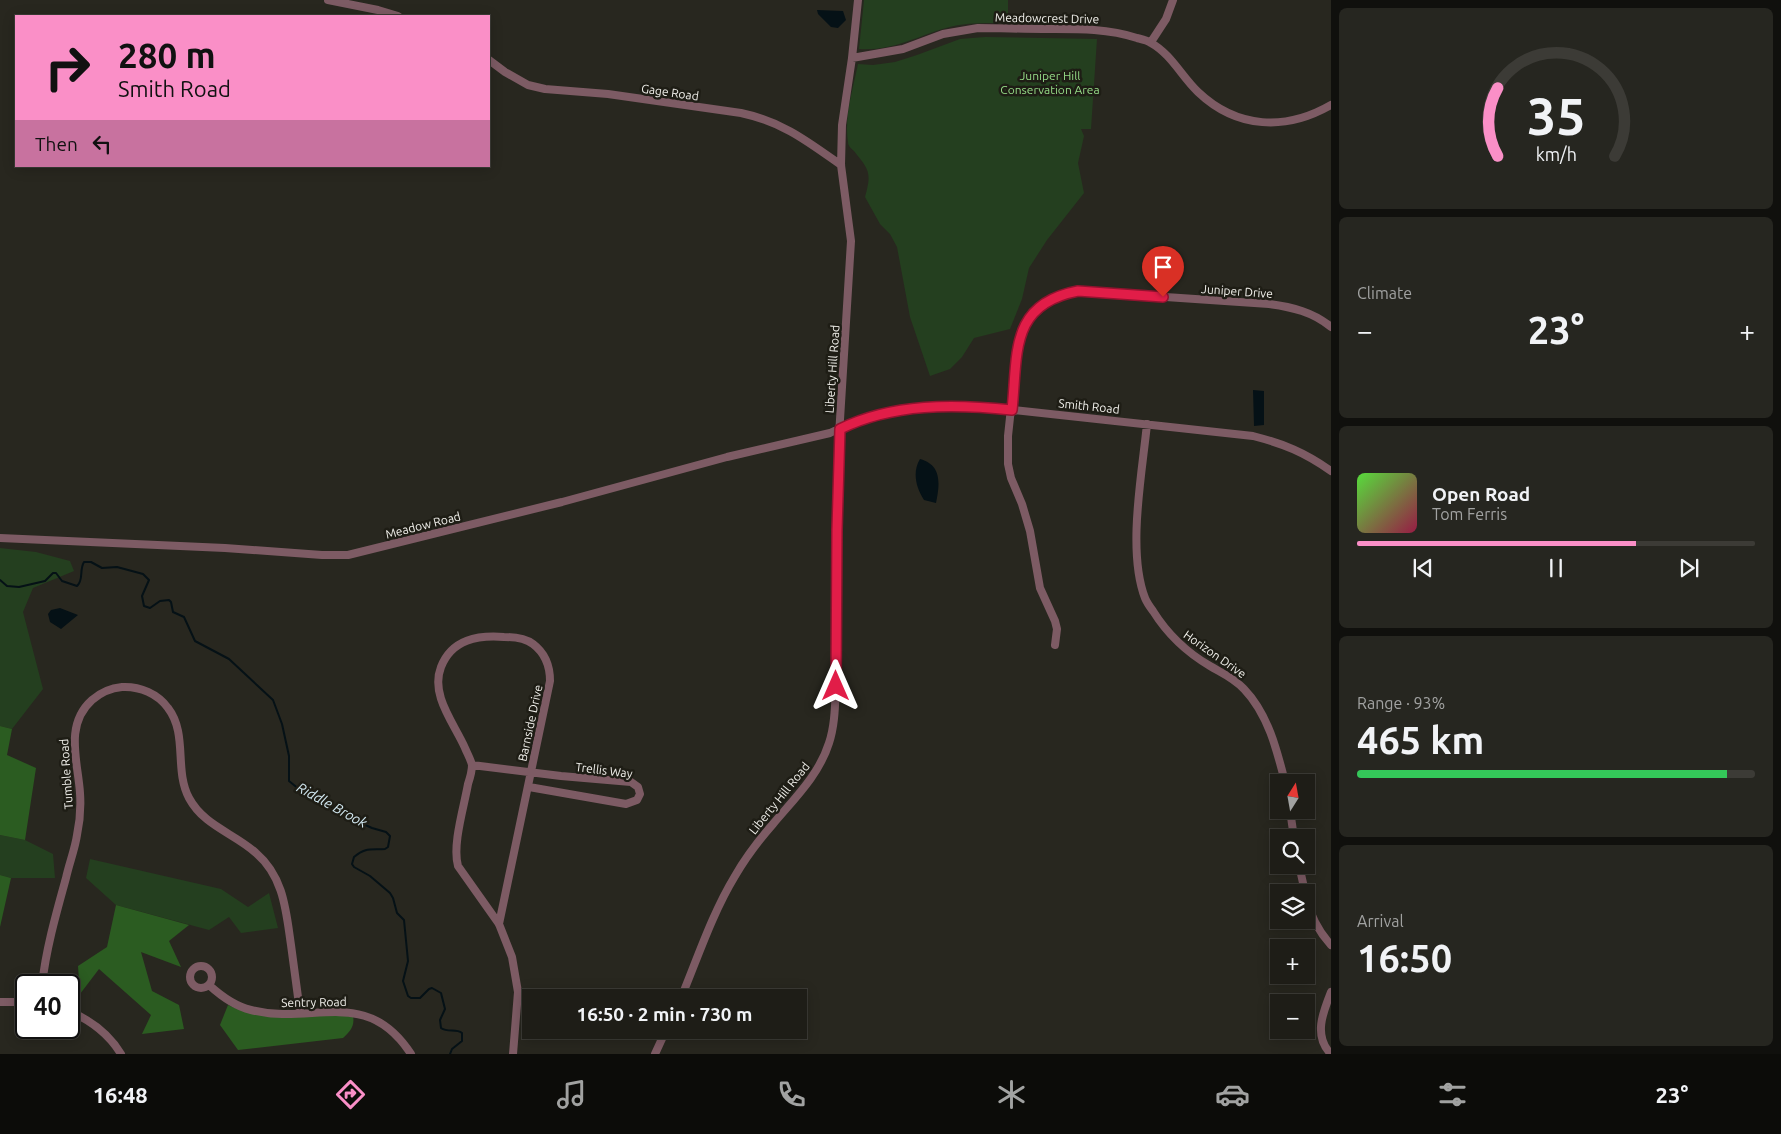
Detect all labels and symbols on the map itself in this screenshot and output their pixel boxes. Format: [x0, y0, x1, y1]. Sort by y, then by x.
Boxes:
street label: Meadowcrest Drive [995, 11, 1099, 25]
park label: Juniper Hill Conservation Area [1000, 69, 1100, 96]
street label: Gage Road [640, 82, 700, 102]
pin [1142, 246, 1184, 297]
street label: Juniper Drive [1201, 282, 1273, 300]
street label: Liberty Hill Road [822, 324, 842, 414]
street label: Smith Road [1058, 396, 1120, 416]
street label: Meadow Road [384, 509, 462, 541]
street label: Horizon Drive [1181, 628, 1249, 680]
position arrow [809, 659, 861, 711]
street label: Barnside Drive [516, 683, 544, 763]
street label: Tumble Road [57, 738, 75, 810]
street label: Trellis Way [575, 760, 633, 780]
street label: Liberty Hill Road [746, 760, 812, 836]
north arrow [1270, 774, 1315, 819]
water label: Riddle Brook [294, 779, 371, 831]
speed limit sign: 40 [15, 974, 80, 1039]
street label: Sentry Road [281, 995, 347, 1009]

